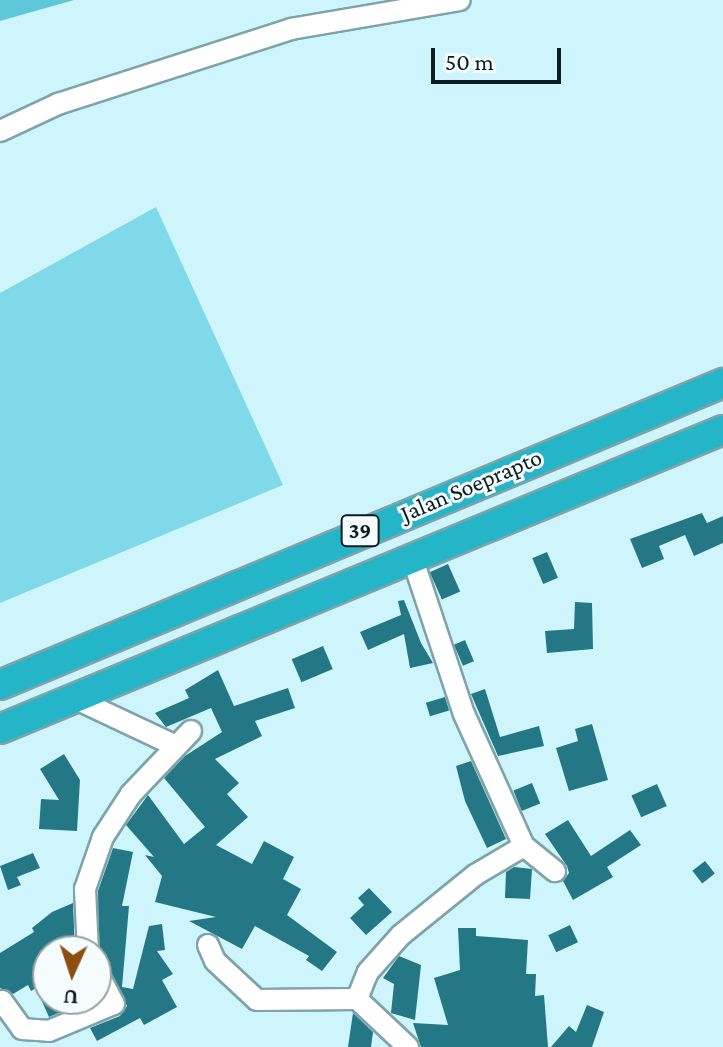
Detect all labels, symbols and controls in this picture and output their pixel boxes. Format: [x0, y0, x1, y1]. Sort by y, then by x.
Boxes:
scale bar [435, 32, 565, 82]
text: 50 m [445, 48, 494, 75]
street label: Jalan Soeprapto [396, 442, 546, 528]
road number: 39 [340, 513, 380, 549]
north arrow [32, 935, 112, 1015]
text: U [63, 985, 79, 1010]

